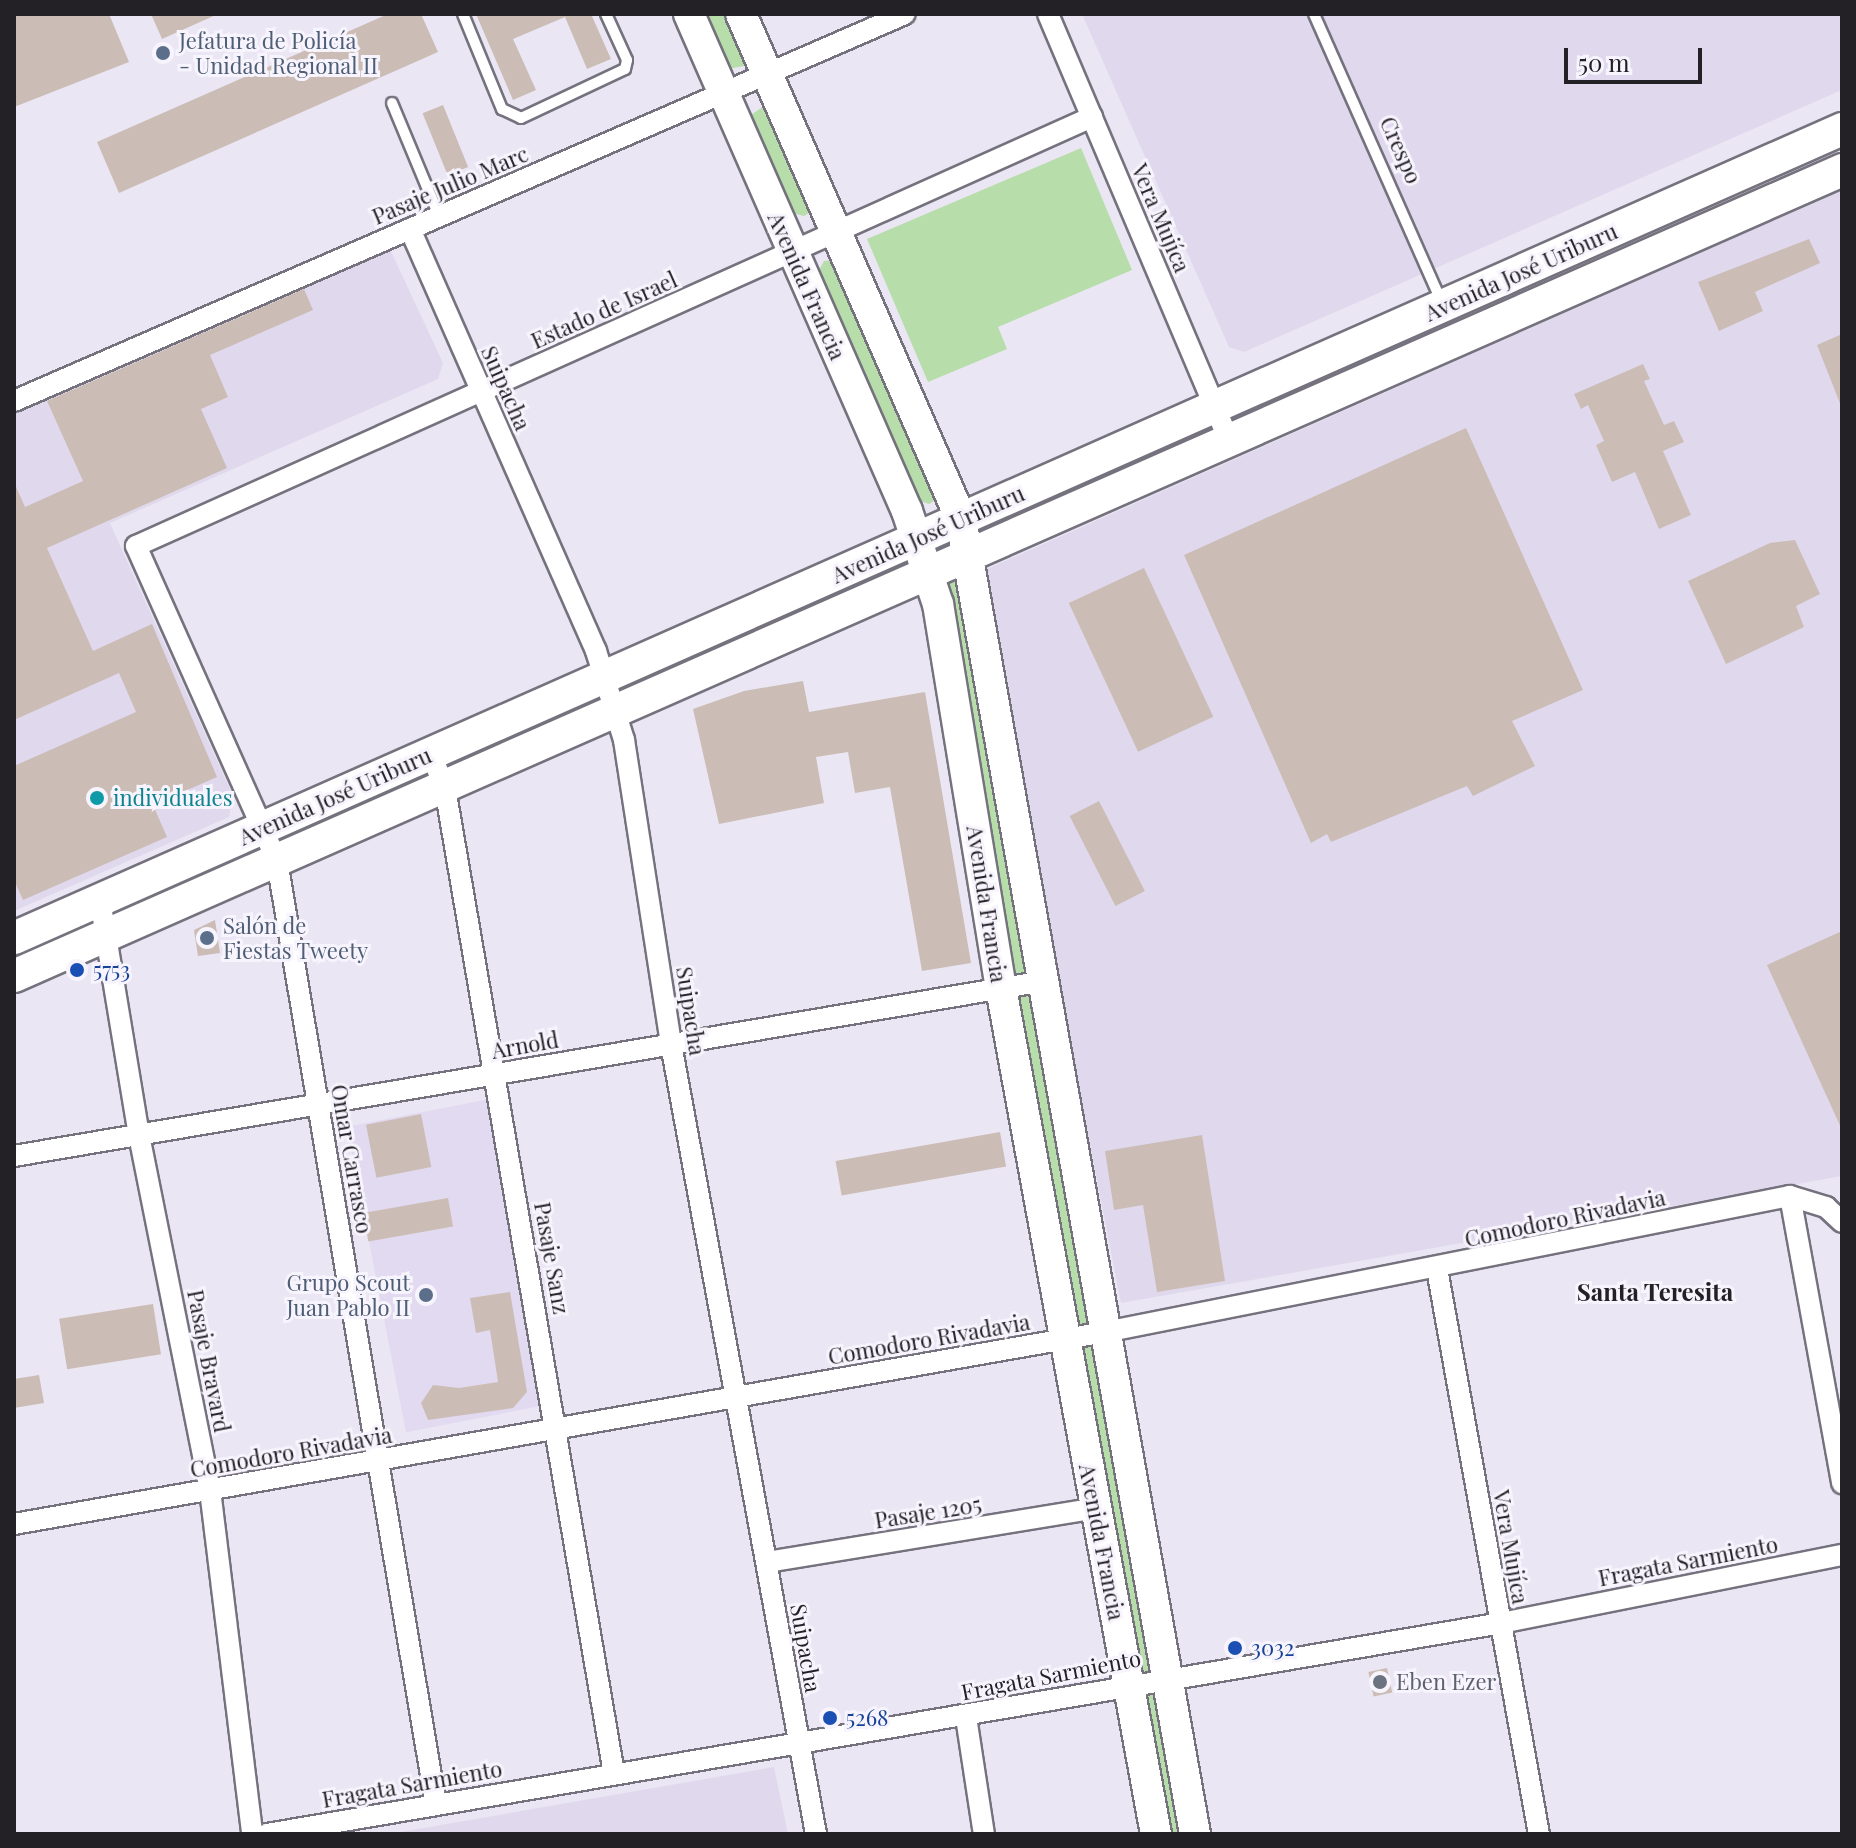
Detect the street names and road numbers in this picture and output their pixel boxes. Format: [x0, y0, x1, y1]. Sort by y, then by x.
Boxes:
street label: Crespo [1375, 113, 1427, 187]
street label: Pasaje Julio Marc [368, 140, 532, 230]
street label: Vera Mujíca [1126, 160, 1196, 276]
street label: Avenida Francia [763, 208, 851, 364]
street label: Avenida José Uriburu [1420, 218, 1622, 326]
street label: Estado de Israel [527, 266, 681, 354]
street label: Suipacha [476, 342, 536, 434]
street label: Avenida José Uriburu [827, 480, 1029, 588]
street label: Avenida José Uriburu [234, 742, 436, 850]
street label: Avenida Francia [962, 823, 1012, 985]
street label: Suipacha [671, 965, 711, 1057]
street label: Arnold [489, 1026, 561, 1064]
street label: Omar Carrasco [326, 1082, 378, 1236]
street label: Comodoro Rivadavia [1462, 1184, 1668, 1252]
street label: Pasaje Sanz [529, 1200, 575, 1316]
street label: Pasaje Bravard [182, 1287, 236, 1435]
street label: Comodoro Rivadavia [826, 1308, 1032, 1370]
street label: Comodoro Rivadavia [188, 1421, 394, 1483]
street label: Avenida Francia [1074, 1462, 1130, 1622]
street label: Vera Mujíca [1488, 1488, 1534, 1606]
street label: Pasaje 1205 [873, 1491, 983, 1533]
street label: Fragata Sarmiento [1596, 1531, 1780, 1591]
street label: Suipacha [785, 1602, 827, 1694]
street label: Fragata Sarmiento [959, 1645, 1143, 1705]
street label: Fragata Sarmiento [320, 1755, 504, 1813]

